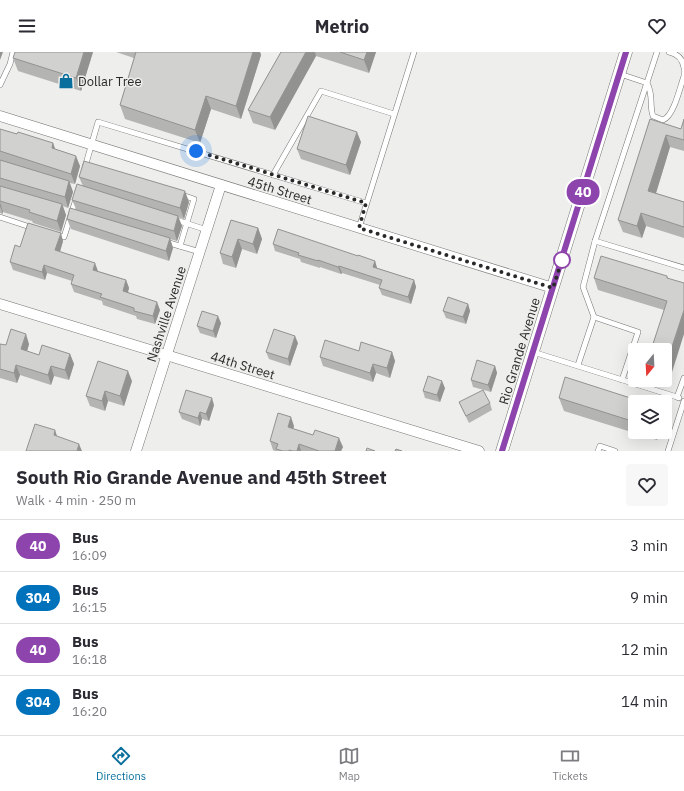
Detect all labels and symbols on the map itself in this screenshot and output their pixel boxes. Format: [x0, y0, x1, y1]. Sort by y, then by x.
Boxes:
shop icon: Dollar Tree [57, 72, 75, 90]
place label: Dollar Tree [78, 73, 142, 90]
your location [186, 141, 206, 161]
street label: 45th Street [246, 173, 314, 208]
line badge: 40 [565, 179, 601, 205]
unlabelled marker [553, 251, 571, 269]
street label: Nashville Avenue [143, 264, 190, 364]
street label: Rio Grande Avenue [495, 296, 544, 407]
north arrow [628, 343, 672, 387]
street label: 44th Street [209, 348, 277, 383]

